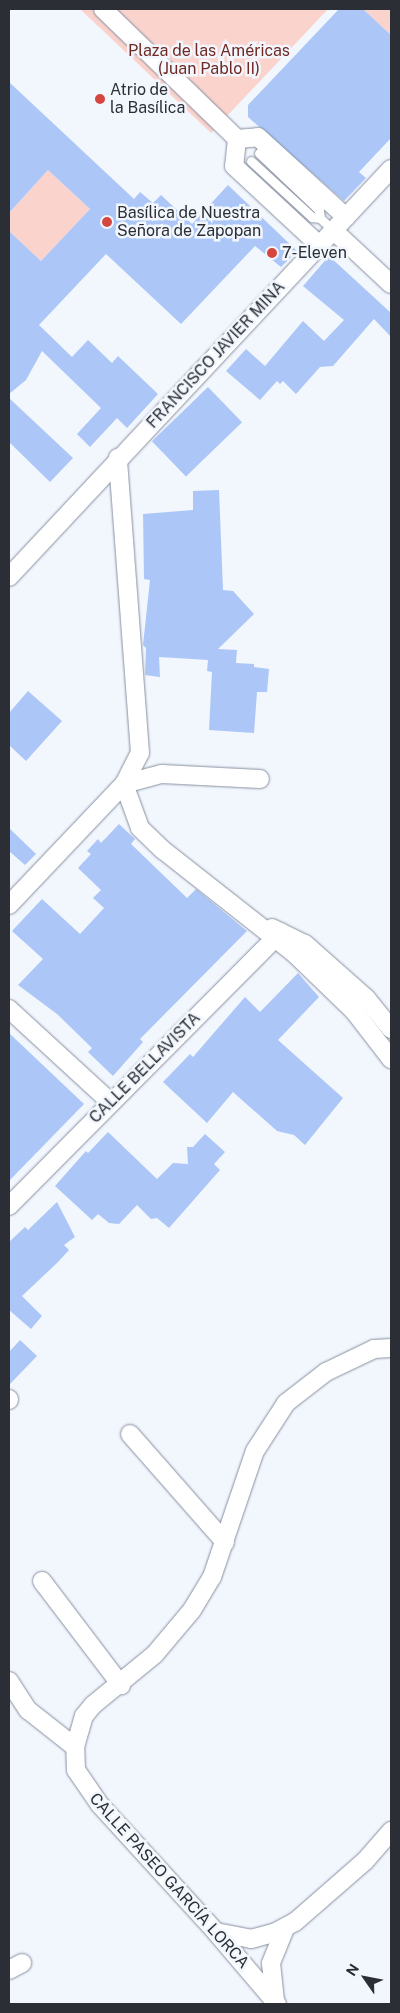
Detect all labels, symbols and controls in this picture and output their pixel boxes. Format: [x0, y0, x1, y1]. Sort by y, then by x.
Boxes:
park label: Plaza de las Américas (Juan Pablo II) [128, 41, 290, 79]
place label: Atrio de la Basílica [110, 80, 185, 118]
marker: Atrio de la Basílica [94, 93, 106, 105]
place label: Basílica de Nuestra Señora de Zapopan [117, 203, 261, 241]
marker: Basílica de Nuestra Señora de Zapopan [101, 216, 113, 228]
place label: 7-Eleven [282, 243, 347, 263]
marker: 7-Eleven [266, 247, 278, 259]
street label: FRANCISCO JAVIER MINA [143, 278, 289, 432]
street label: CALLE BELLAVISTA [86, 1009, 204, 1127]
street label: CALLE PASEO GARCÍA LORCA [85, 1789, 253, 1973]
north arrow [340, 1953, 390, 2003]
text: N [343, 1961, 362, 1979]

